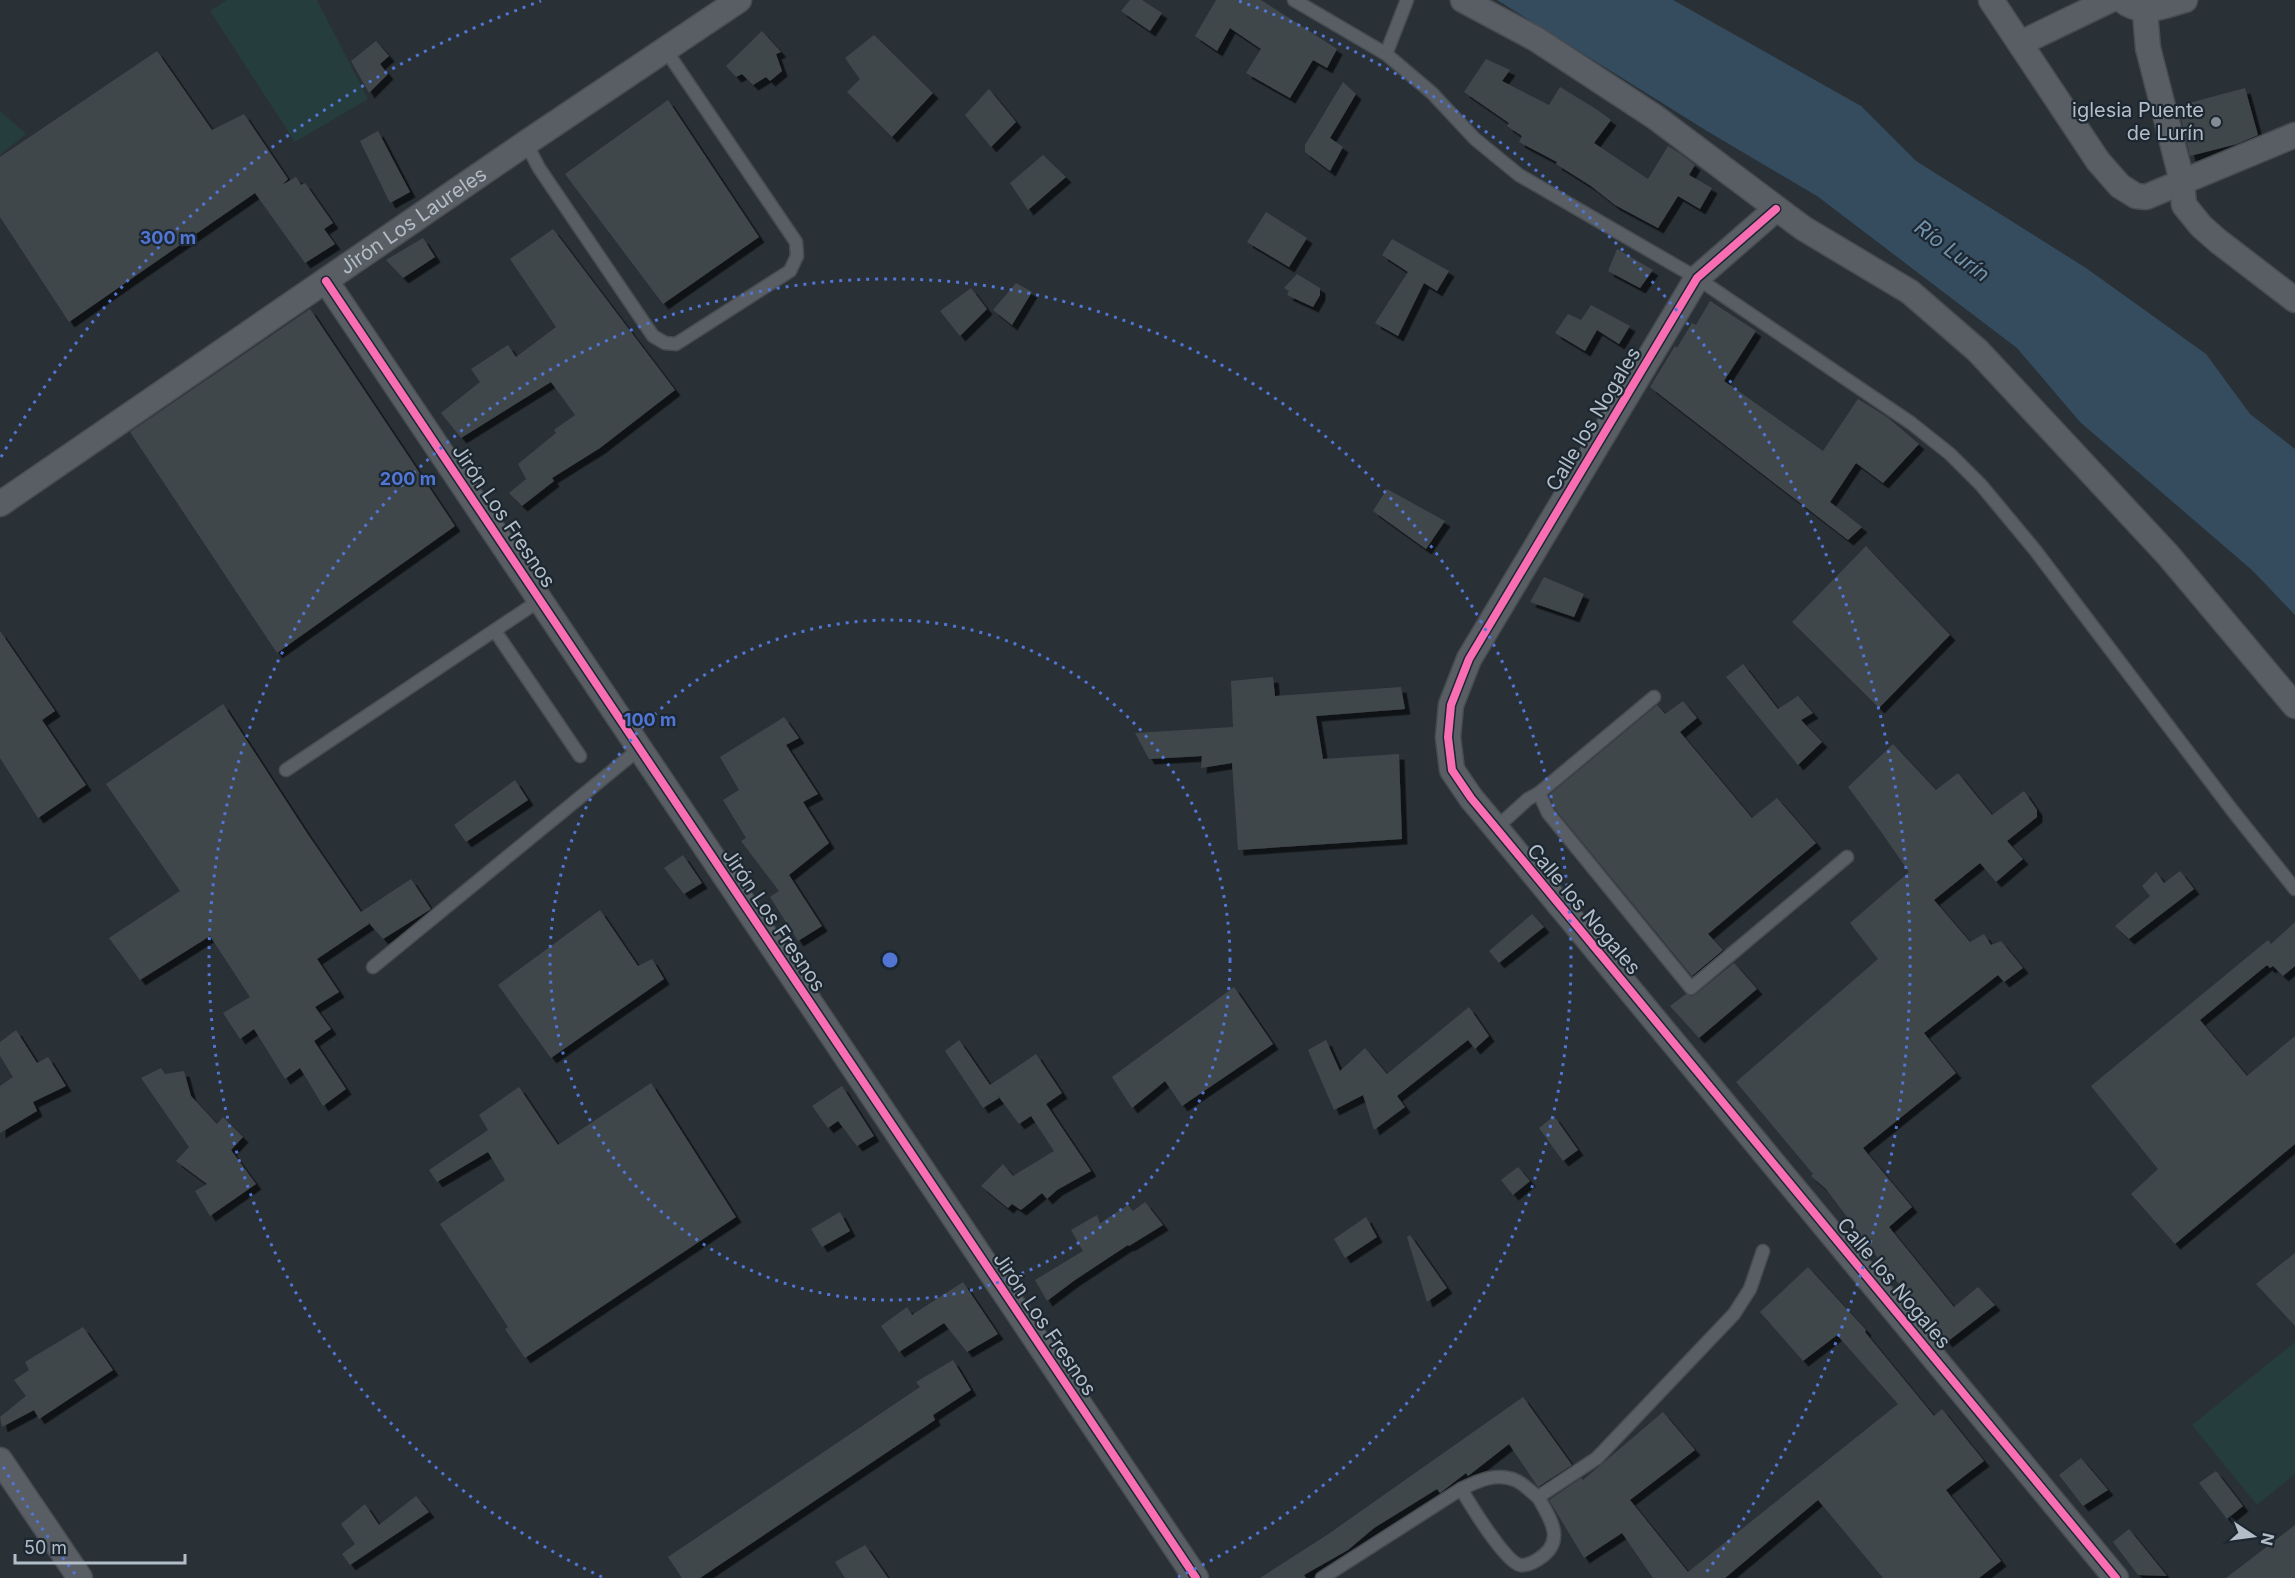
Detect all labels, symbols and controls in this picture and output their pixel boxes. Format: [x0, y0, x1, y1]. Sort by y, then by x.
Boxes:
place label: iglesia Puente de Lurín [2072, 98, 2204, 145]
marker: iglesia Puente de Lurín [2209, 115, 2223, 129]
street label: Jirón Los Laureles [335, 162, 491, 279]
water label: Río Lurín [1910, 214, 1995, 287]
text: 300 m [140, 227, 196, 248]
street label: Calle los Nogales [1541, 343, 1645, 495]
street label: Jirón Los Fresnos [447, 440, 561, 592]
text: 200 m [380, 468, 436, 489]
text: 100 m [624, 709, 676, 730]
street label: Calle los Nogales [1522, 839, 1646, 979]
street label: Jirón Los Fresnos [717, 844, 831, 996]
centre of rings [880, 950, 900, 970]
street label: Calle los Nogales [1832, 1213, 1956, 1353]
street label: Jirón Los Fresnos [988, 1248, 1102, 1400]
north arrow [2223, 1506, 2283, 1566]
scale bar [15, 1527, 184, 1565]
text: N [2256, 1531, 2279, 1548]
text: 50 m [24, 1537, 67, 1558]

